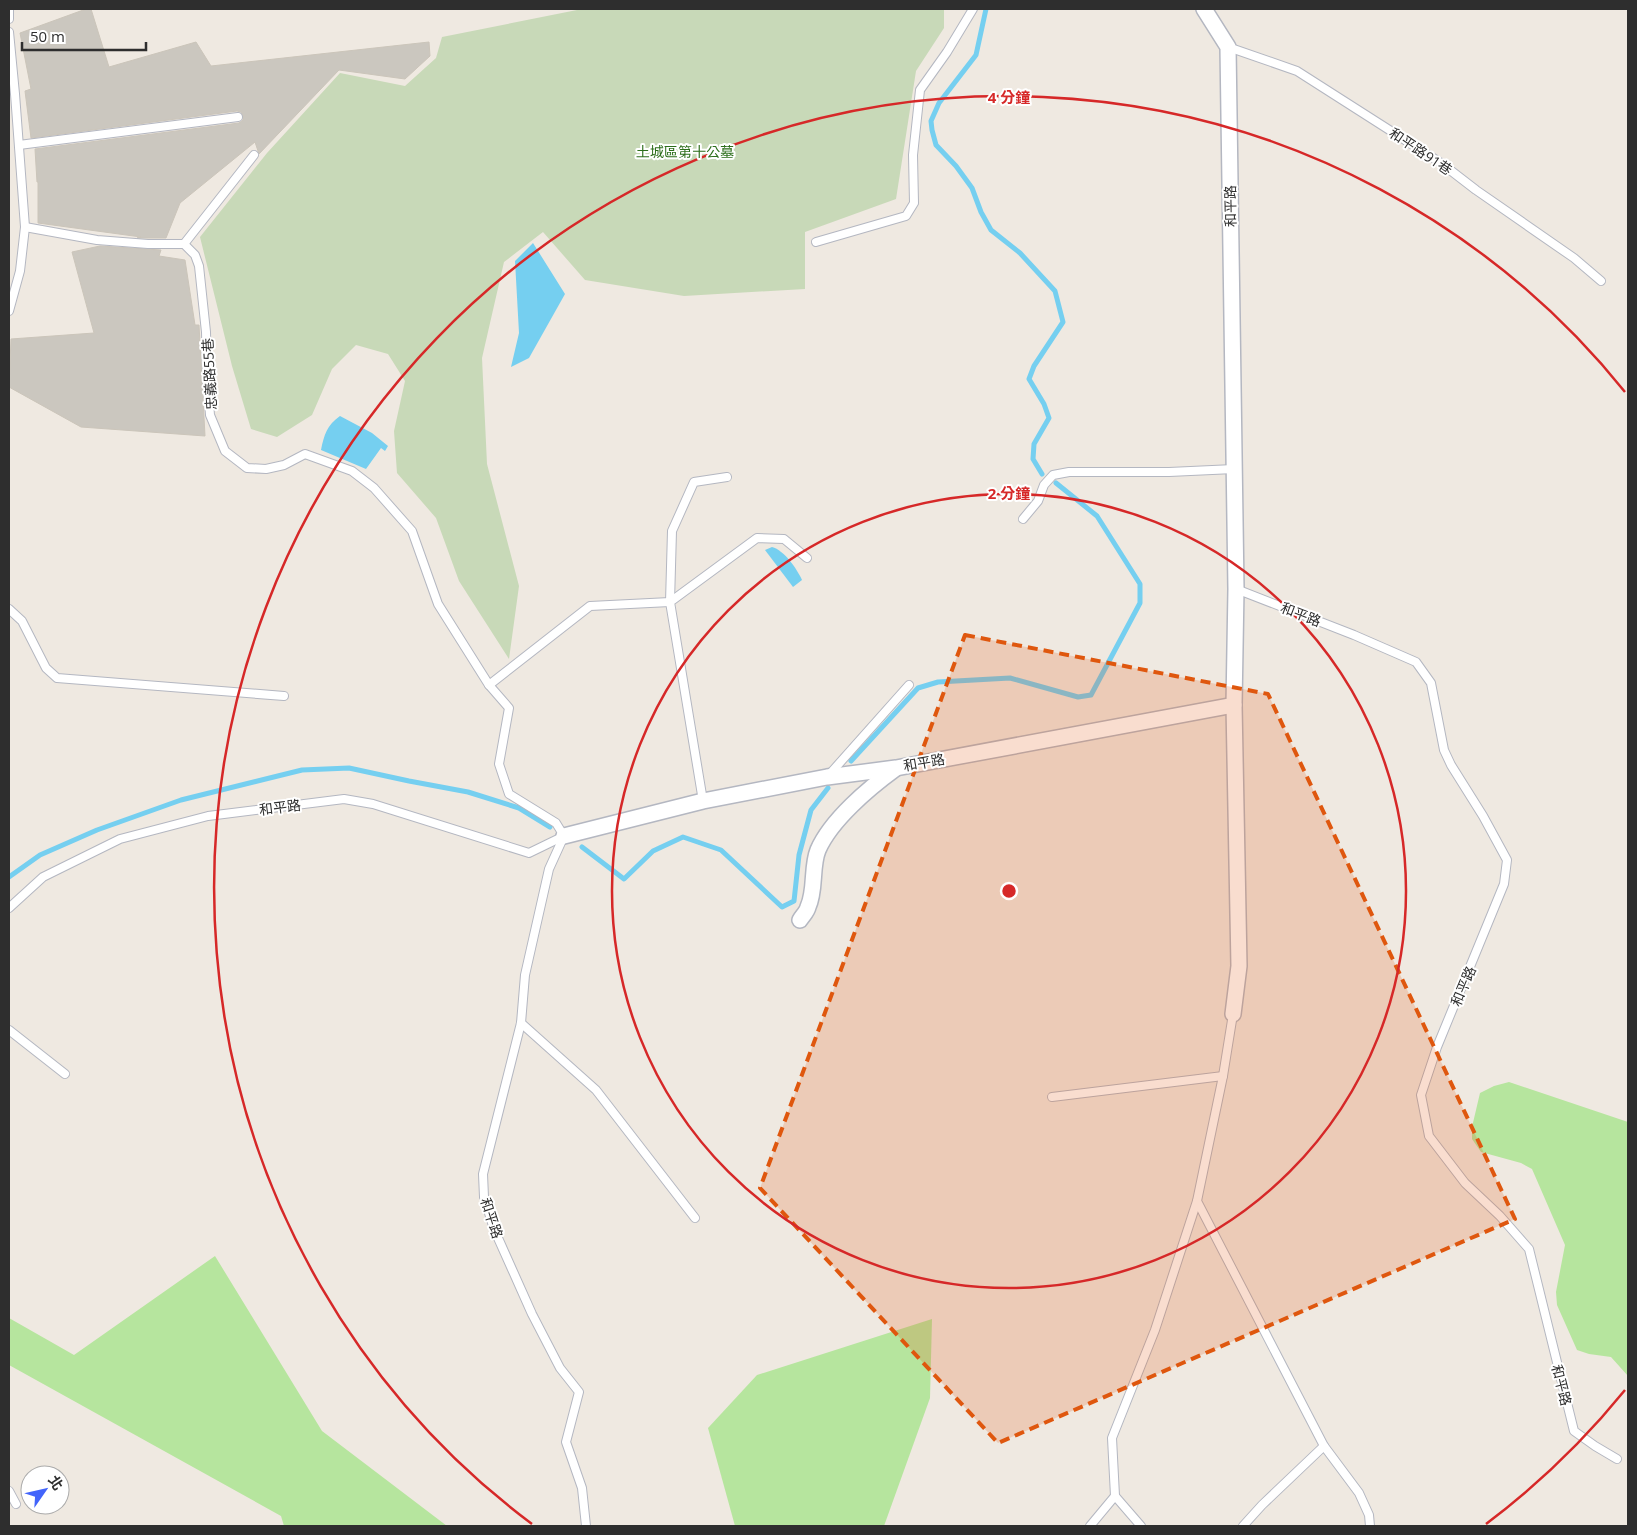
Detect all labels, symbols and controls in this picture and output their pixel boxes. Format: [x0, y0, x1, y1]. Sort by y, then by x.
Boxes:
scale bar [22, 20, 146, 52]
text: 50 m [30, 26, 65, 46]
text: 4 分鐘 [988, 87, 1030, 107]
street label: 和平路91巷 [1386, 123, 1456, 179]
park label: 土城區第十公墓 [636, 142, 734, 161]
street label: 和平路 [1220, 185, 1240, 227]
street label: 忠義路55巷 [198, 338, 220, 410]
text: 2 分鐘 [988, 483, 1030, 503]
street label: 和平路 [1278, 598, 1324, 630]
street label: 和平路 [902, 749, 946, 775]
street label: 和平路 [258, 795, 302, 819]
centre of rings [1000, 882, 1018, 900]
street label: 和平路 [1446, 963, 1480, 1009]
street label: 和平路 [476, 1195, 508, 1241]
street label: 和平路 [1548, 1362, 1576, 1408]
north arrow [20, 1465, 70, 1515]
text: 北 [44, 1471, 68, 1494]

